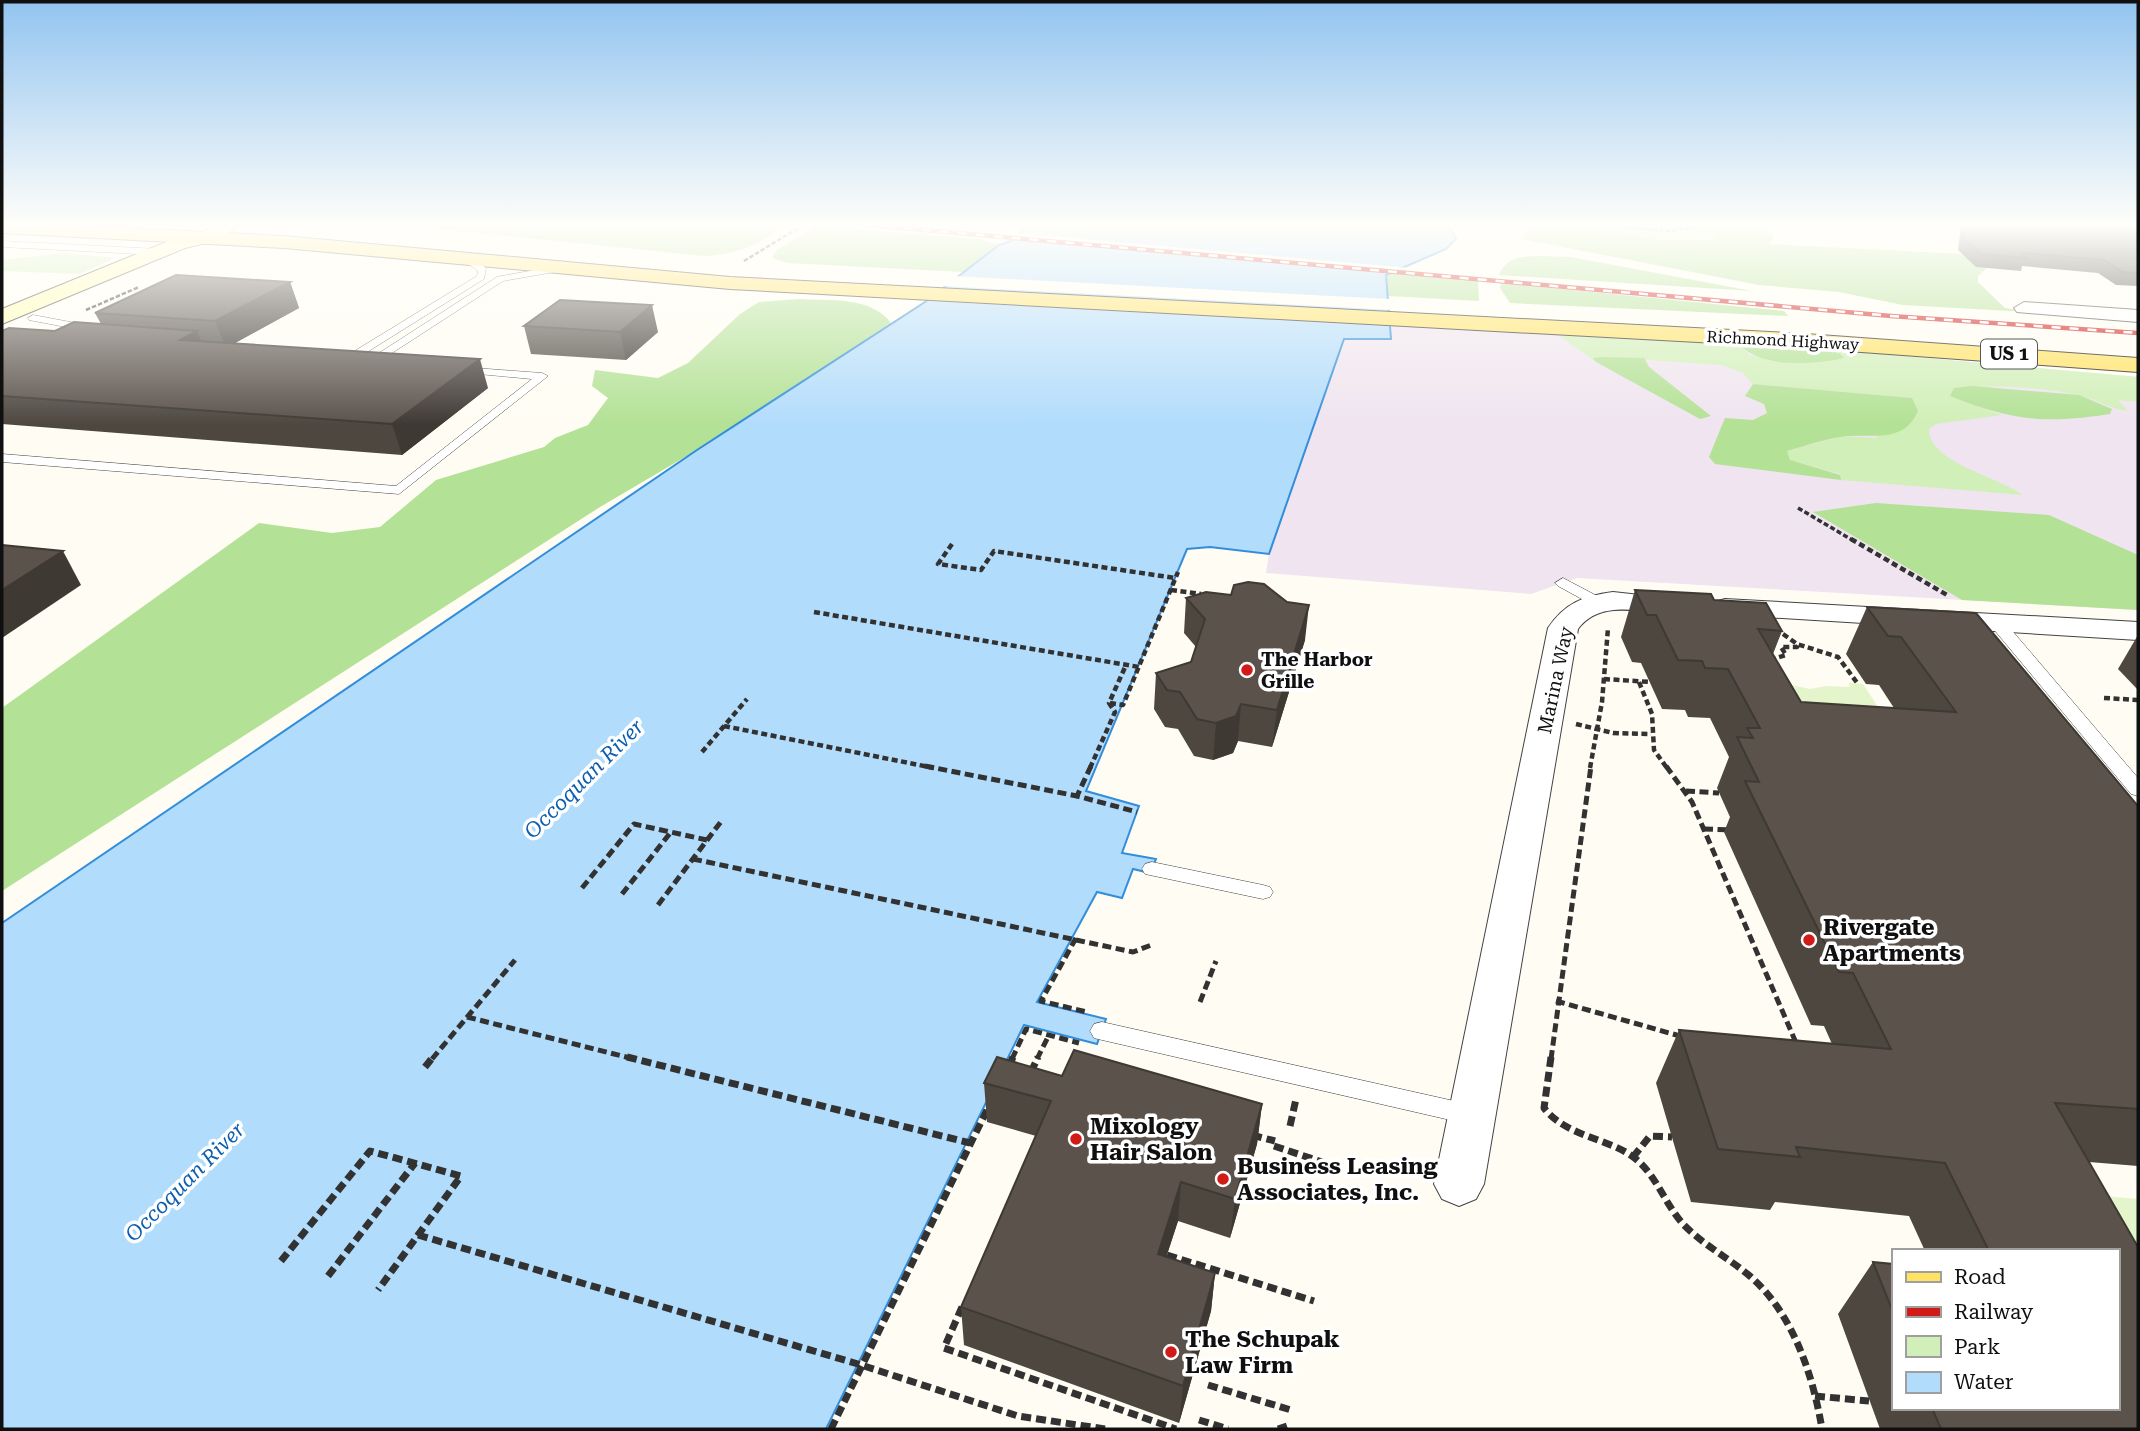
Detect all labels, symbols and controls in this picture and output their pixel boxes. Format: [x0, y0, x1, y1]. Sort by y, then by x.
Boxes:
street label: Richmond Highway [1706, 327, 1860, 354]
road number: US 1 [1981, 340, 2037, 368]
street label: Marina Way [1533, 624, 1578, 736]
place label: The Harbor Grille [1261, 648, 1373, 693]
marker: The Harbor Grille [1239, 662, 1255, 678]
water label: Occoquan River [519, 714, 649, 844]
place label: Rivergate Apartments [1823, 914, 1961, 967]
marker: Rivergate Apartments [1801, 932, 1817, 948]
place label: Mixology Hair Salon [1090, 1113, 1213, 1166]
water label: Occoquan River [120, 1117, 250, 1247]
marker: Mixology Hair Salon [1068, 1131, 1084, 1147]
place label: Business Leasing Associates, Inc. [1237, 1153, 1439, 1206]
marker: Business Leasing Associates, Inc. [1215, 1171, 1231, 1187]
legend [1892, 1249, 2119, 1410]
text: Road [1954, 1265, 2006, 1289]
text: Railway [1954, 1300, 2034, 1324]
place label: The Schupak Law Firm [1185, 1326, 1340, 1379]
text: Park [1954, 1335, 2000, 1359]
marker: The Schupak Law Firm [1163, 1344, 1179, 1360]
text: Water [1954, 1370, 2014, 1394]

